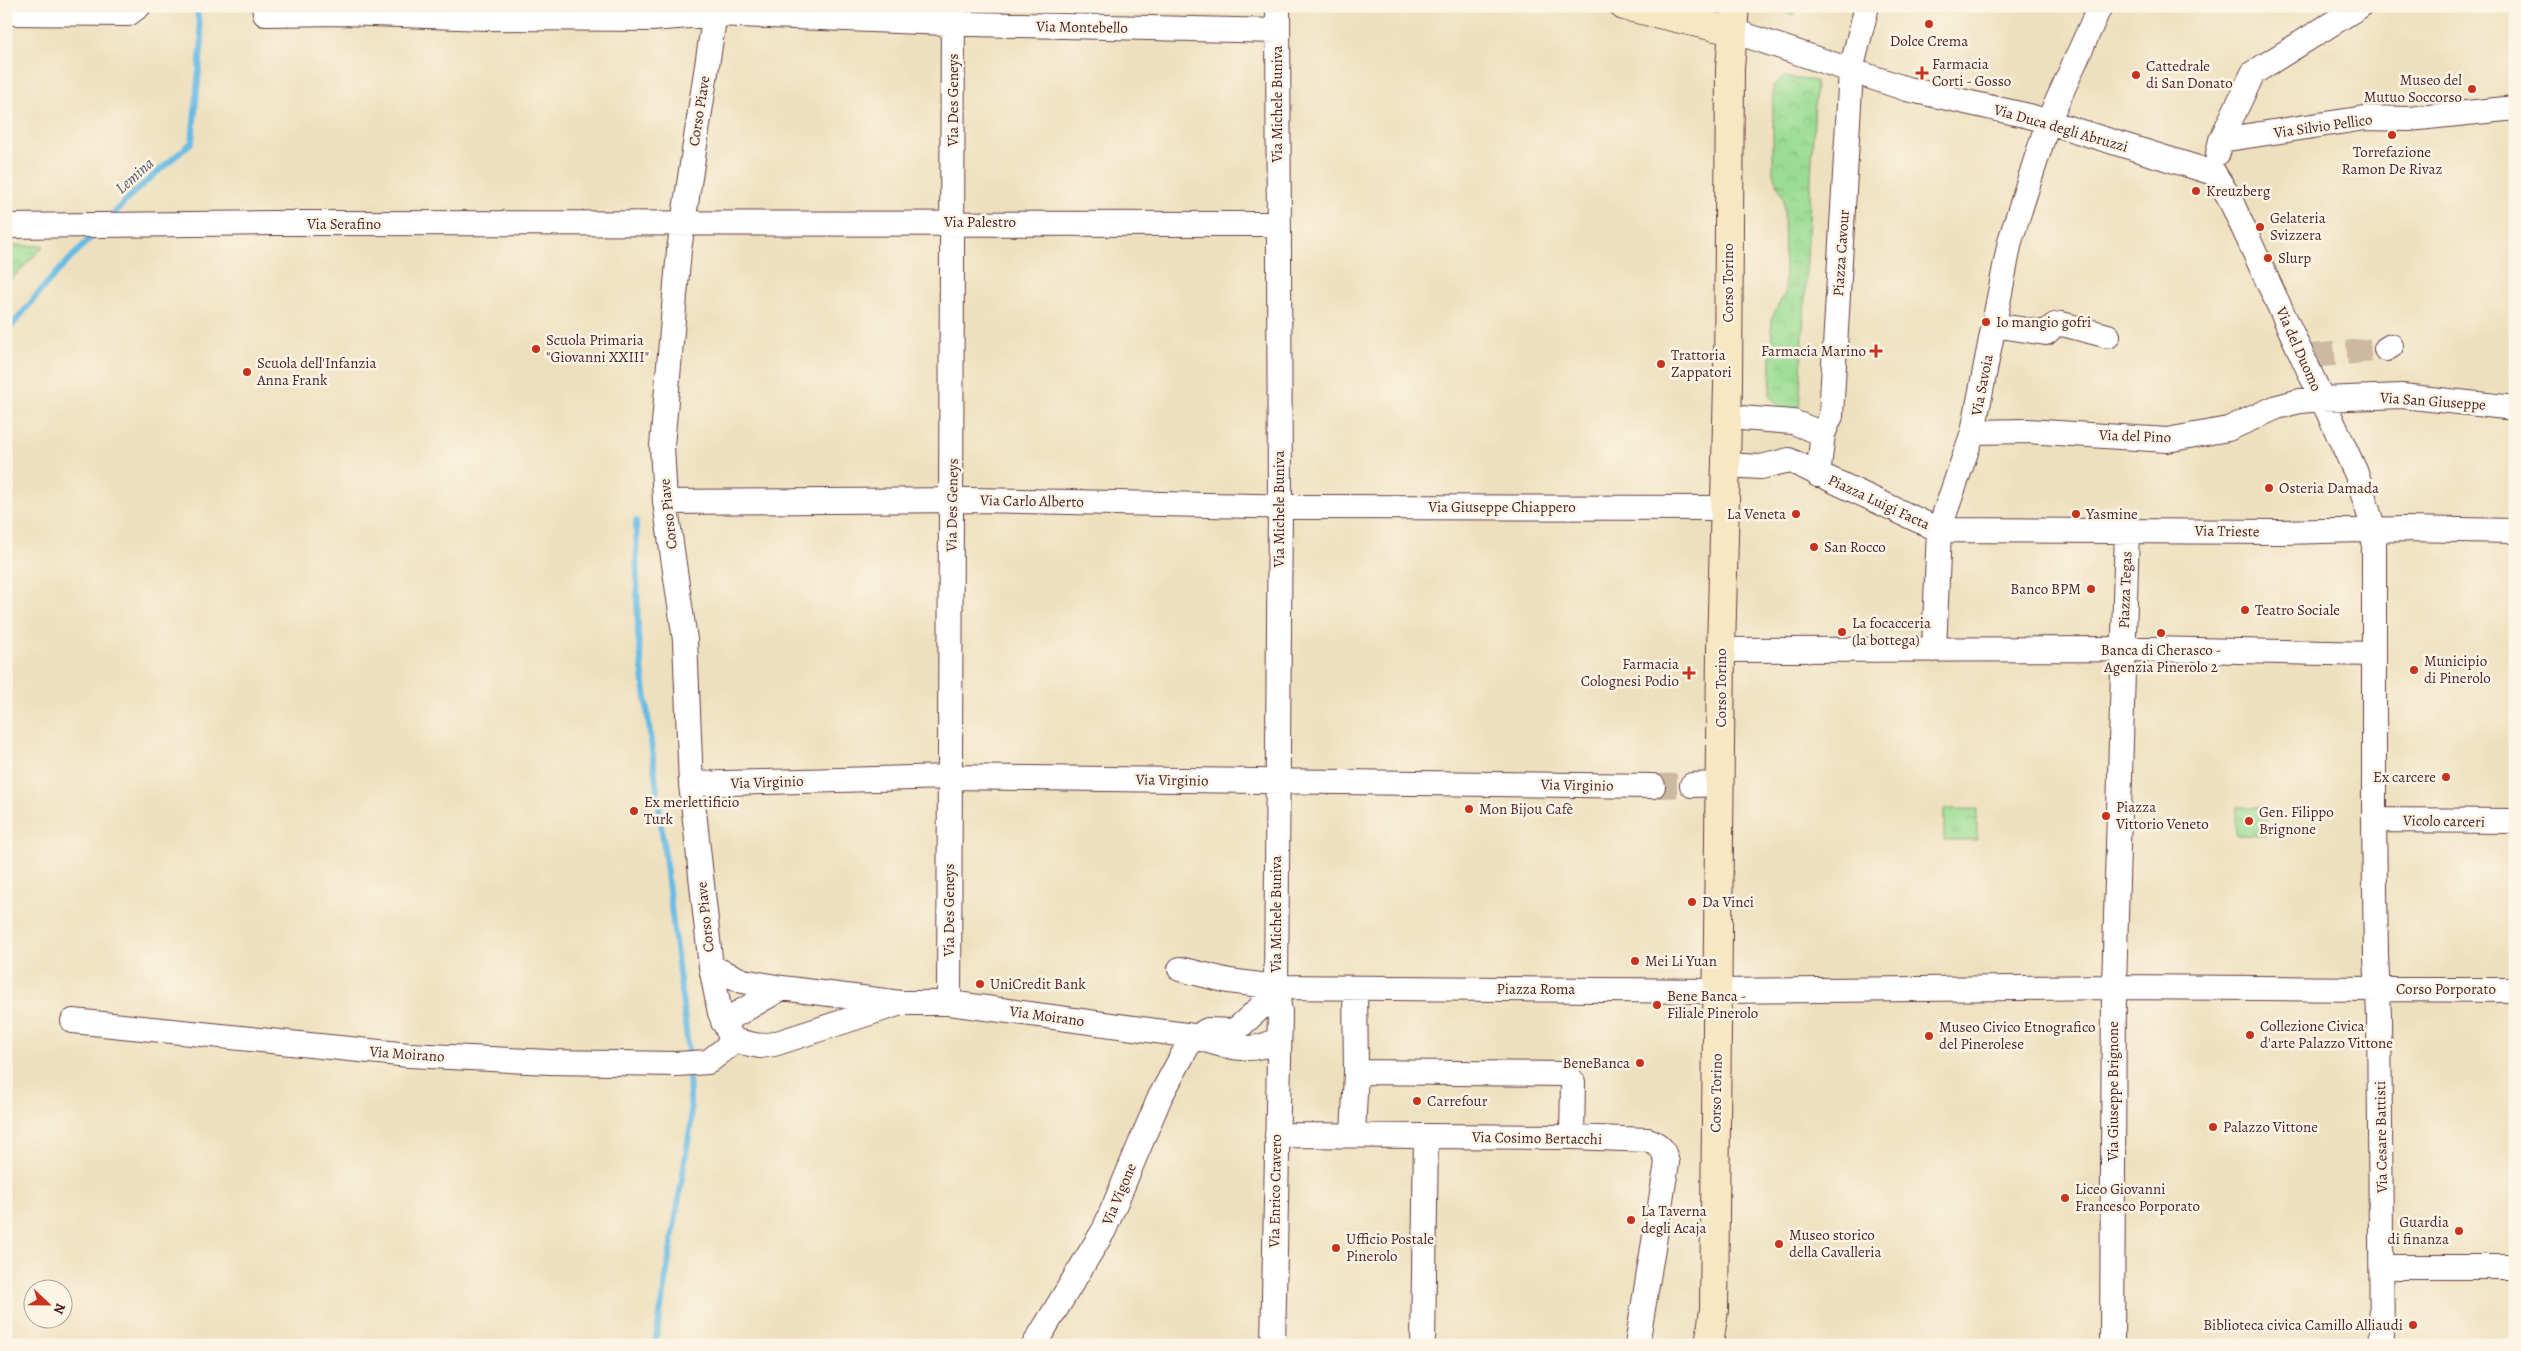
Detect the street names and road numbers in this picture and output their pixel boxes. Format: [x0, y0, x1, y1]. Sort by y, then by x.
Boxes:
street label: Via Montebello [1035, 16, 1128, 38]
street label: Via Michele Buniva [1267, 46, 1287, 163]
street label: Via Des Geneys [943, 53, 963, 148]
street label: Corso Piave [684, 74, 714, 148]
street label: Via Duca degli Abruzzi [1991, 99, 2130, 157]
street label: Via Silvio Pellico [2271, 109, 2374, 143]
street label: Piazza Cavour [1828, 209, 1854, 297]
street label: Via Palestro [943, 212, 1016, 232]
street label: Via Serafino [306, 214, 381, 234]
street label: Corso Torino [1718, 243, 1738, 323]
street label: Via del Duomo [2271, 303, 2326, 394]
street label: Via Savoia [1966, 353, 1998, 418]
street label: Via San Giuseppe [2378, 387, 2487, 415]
street label: Via del Pino [2098, 425, 2171, 447]
street label: Via Michele Buniva [1269, 451, 1289, 568]
street label: Via Des Geneys [941, 458, 963, 553]
street label: Piazza Luigi Facta [1825, 470, 1933, 534]
street label: Corso Piave [654, 477, 682, 550]
street label: Via Carlo Alberto [979, 490, 1084, 512]
street label: Via Giuseppe Chiappero [1427, 497, 1576, 517]
street label: Via Trieste [2193, 520, 2260, 542]
street label: Piazza Tegas [2114, 551, 2136, 629]
street label: Corso Torino [1711, 648, 1731, 728]
street label: Via Virginio [1134, 769, 1209, 791]
street label: Via Virginio [729, 771, 804, 793]
street label: Via Virginio [1539, 774, 1614, 796]
street label: Vicolo carceri [2402, 810, 2485, 832]
street label: Via Michele Buniva [1266, 856, 1286, 973]
street label: Via Des Geneys [939, 863, 959, 958]
street label: Corso Piave [691, 880, 719, 953]
street label: Piazza Roma [1497, 979, 1575, 999]
street label: Corso Porporato [2396, 979, 2496, 999]
street label: Via Moirano [1007, 1001, 1086, 1031]
street label: Via Giuseppe Brignone [2103, 1021, 2123, 1162]
street label: Via Moirano [368, 1041, 445, 1067]
street label: Corso Torino [1705, 1053, 1727, 1133]
street label: Via Cesare Battisti [2370, 1081, 2392, 1194]
street label: Via Cosimo Bertacchi [1471, 1127, 1602, 1149]
street label: Via Enrico Cravero [1264, 1134, 1286, 1249]
street label: Via Vigone [1097, 1160, 1141, 1229]

